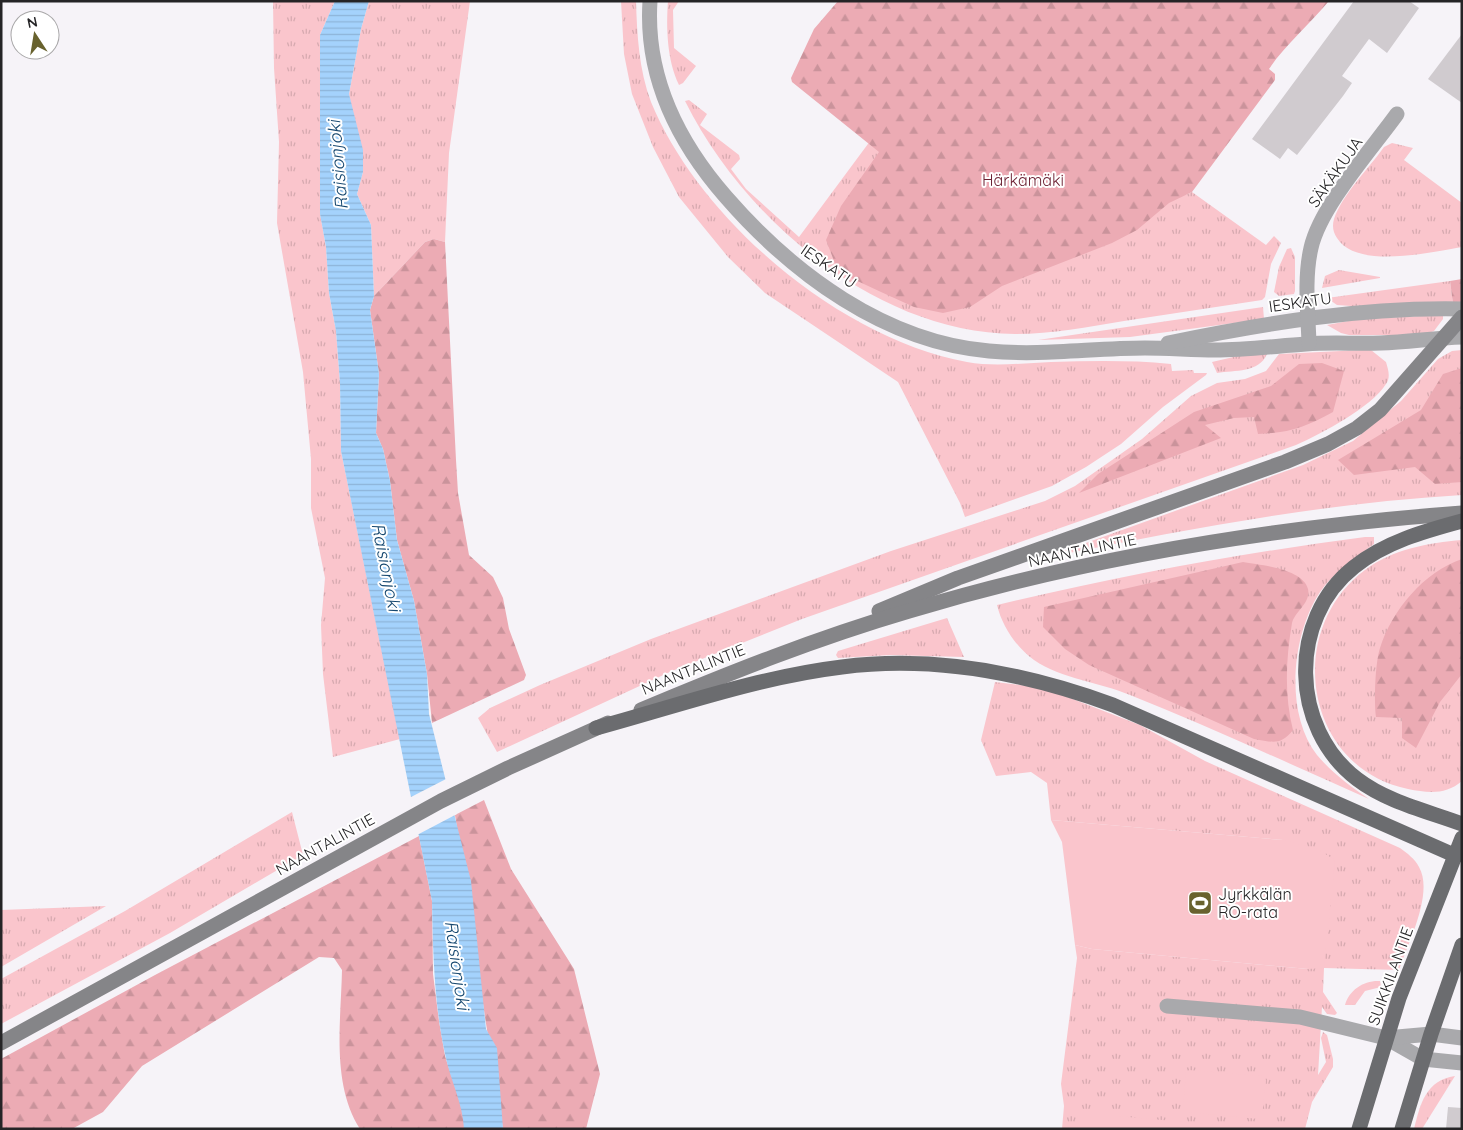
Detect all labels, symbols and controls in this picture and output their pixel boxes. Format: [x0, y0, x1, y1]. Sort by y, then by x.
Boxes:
north arrow [10, 10, 60, 60]
text: N [25, 12, 39, 32]
water label: Raisionjoki [322, 117, 353, 211]
street label: SÄKÄKUJA [1303, 133, 1367, 211]
park label: Härkämäki [982, 170, 1064, 190]
street label: IESKATU [797, 240, 861, 292]
street label: IESKATU [1267, 288, 1333, 316]
water label: Raisionjoki [367, 521, 407, 615]
street label: NAANTALINTIE [1026, 529, 1138, 571]
street label: NAANTALINTIE [638, 639, 748, 699]
street label: NAANTALINTIE [272, 809, 378, 879]
place label: Jyrkkälän RO-rata [1218, 884, 1292, 922]
sports icon: Jyrkkälän RO-rata [1187, 890, 1213, 916]
water label: Raisionjoki [440, 919, 475, 1013]
street label: SUIKKILANTIE [1363, 924, 1417, 1028]

